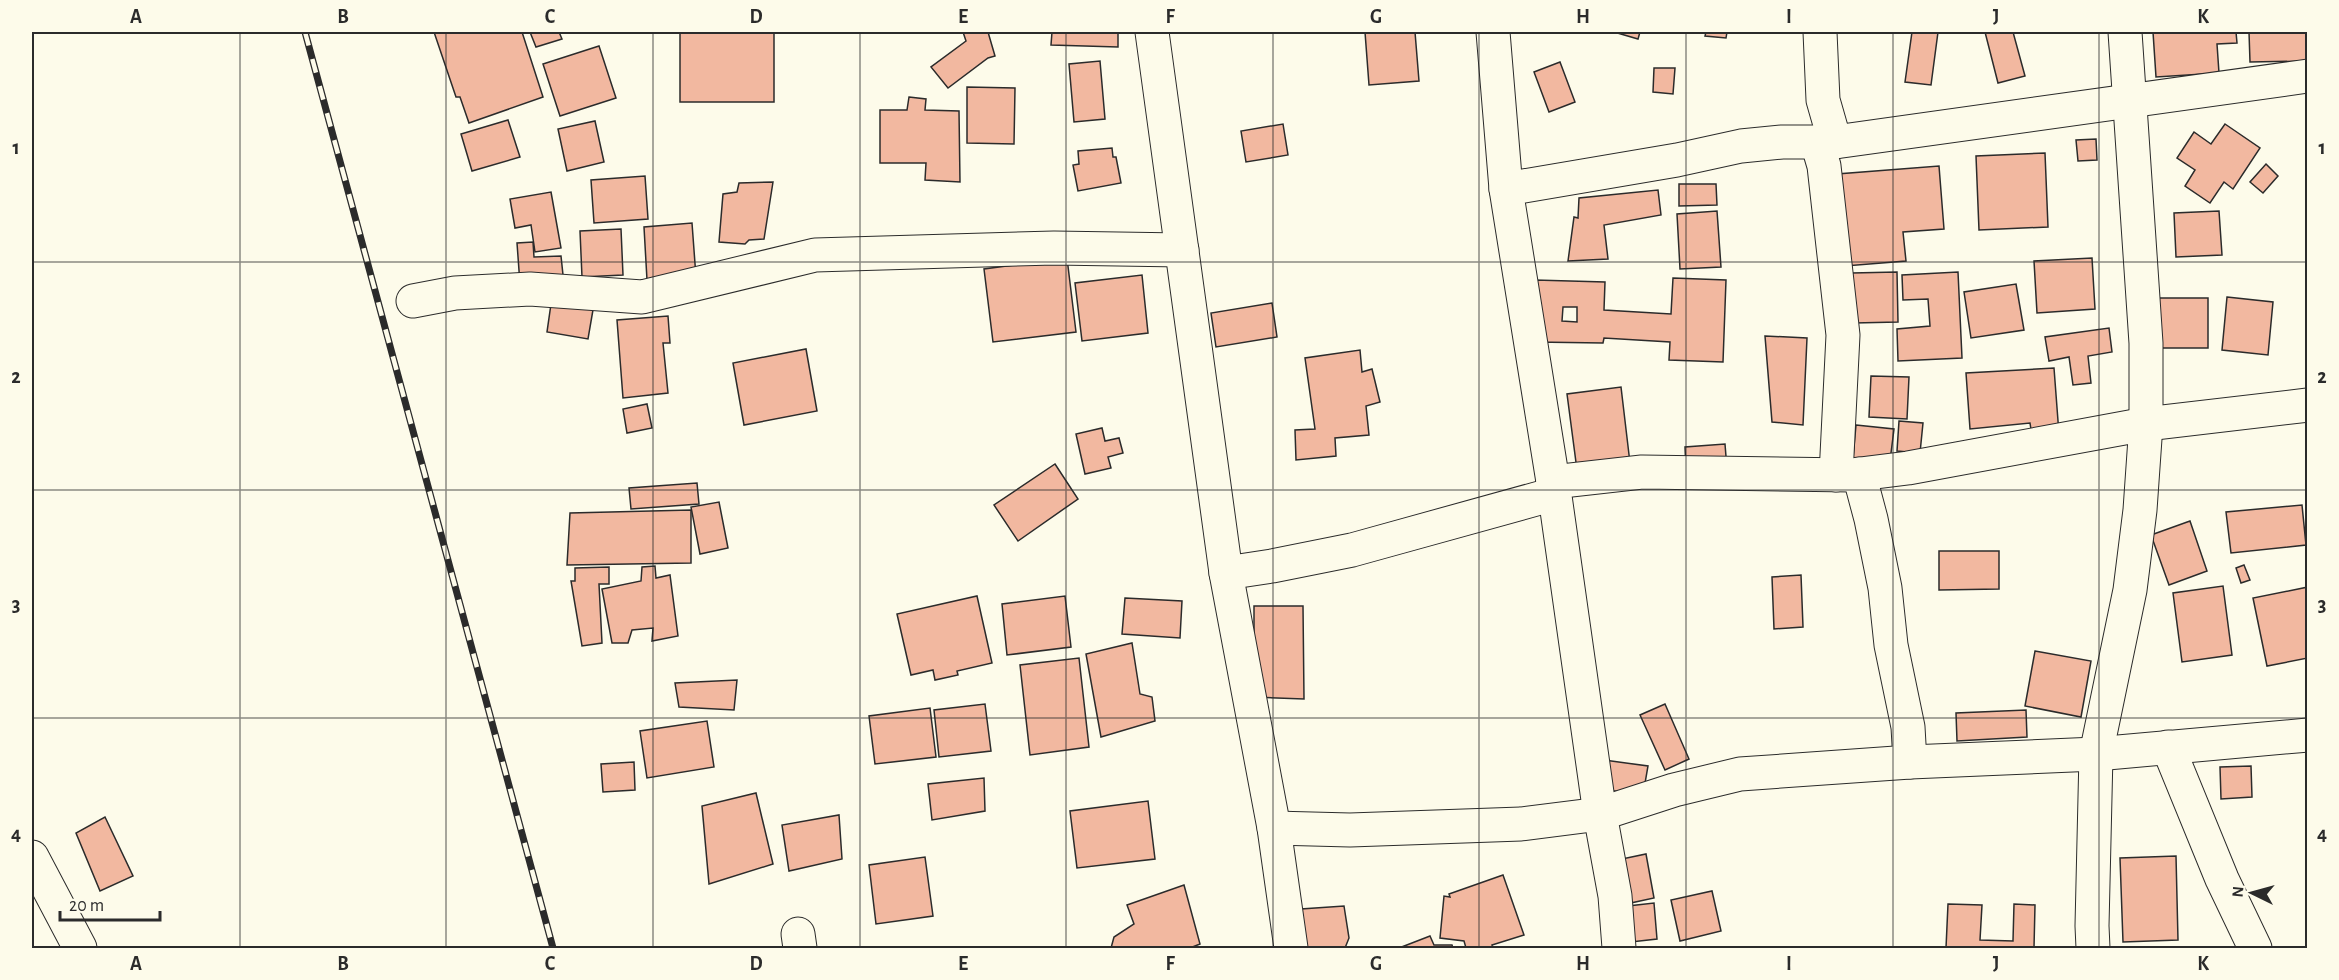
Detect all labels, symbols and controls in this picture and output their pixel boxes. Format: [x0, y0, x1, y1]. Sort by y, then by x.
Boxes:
text: A [130, 7, 142, 27]
text: B [337, 7, 349, 27]
text: C [545, 7, 556, 27]
text: D [749, 7, 763, 27]
text: E [958, 7, 968, 27]
text: F [1165, 7, 1175, 27]
text: G [1370, 7, 1382, 27]
text: H [1576, 7, 1590, 27]
text: I [1786, 7, 1792, 27]
text: J [1993, 7, 1999, 27]
text: K [2197, 7, 2209, 27]
text: 1 [12, 138, 20, 158]
text: 1 [2318, 138, 2326, 158]
text: 2 [11, 367, 21, 387]
text: 2 [2317, 367, 2327, 387]
text: 3 [12, 595, 20, 615]
text: 3 [2318, 595, 2326, 615]
text: 4 [11, 824, 21, 844]
text: 4 [2317, 824, 2327, 844]
north arrow [2222, 863, 2282, 923]
scale bar [60, 884, 160, 922]
text: N [2230, 886, 2247, 898]
text: 20 m [69, 897, 104, 915]
text: A [130, 954, 142, 974]
text: B [337, 954, 349, 974]
text: C [545, 954, 556, 974]
text: D [749, 954, 763, 974]
text: E [958, 954, 968, 974]
text: F [1165, 954, 1175, 974]
text: G [1370, 954, 1382, 974]
text: H [1576, 954, 1590, 974]
text: I [1786, 954, 1792, 974]
text: J [1993, 954, 1999, 974]
text: K [2197, 954, 2209, 974]

